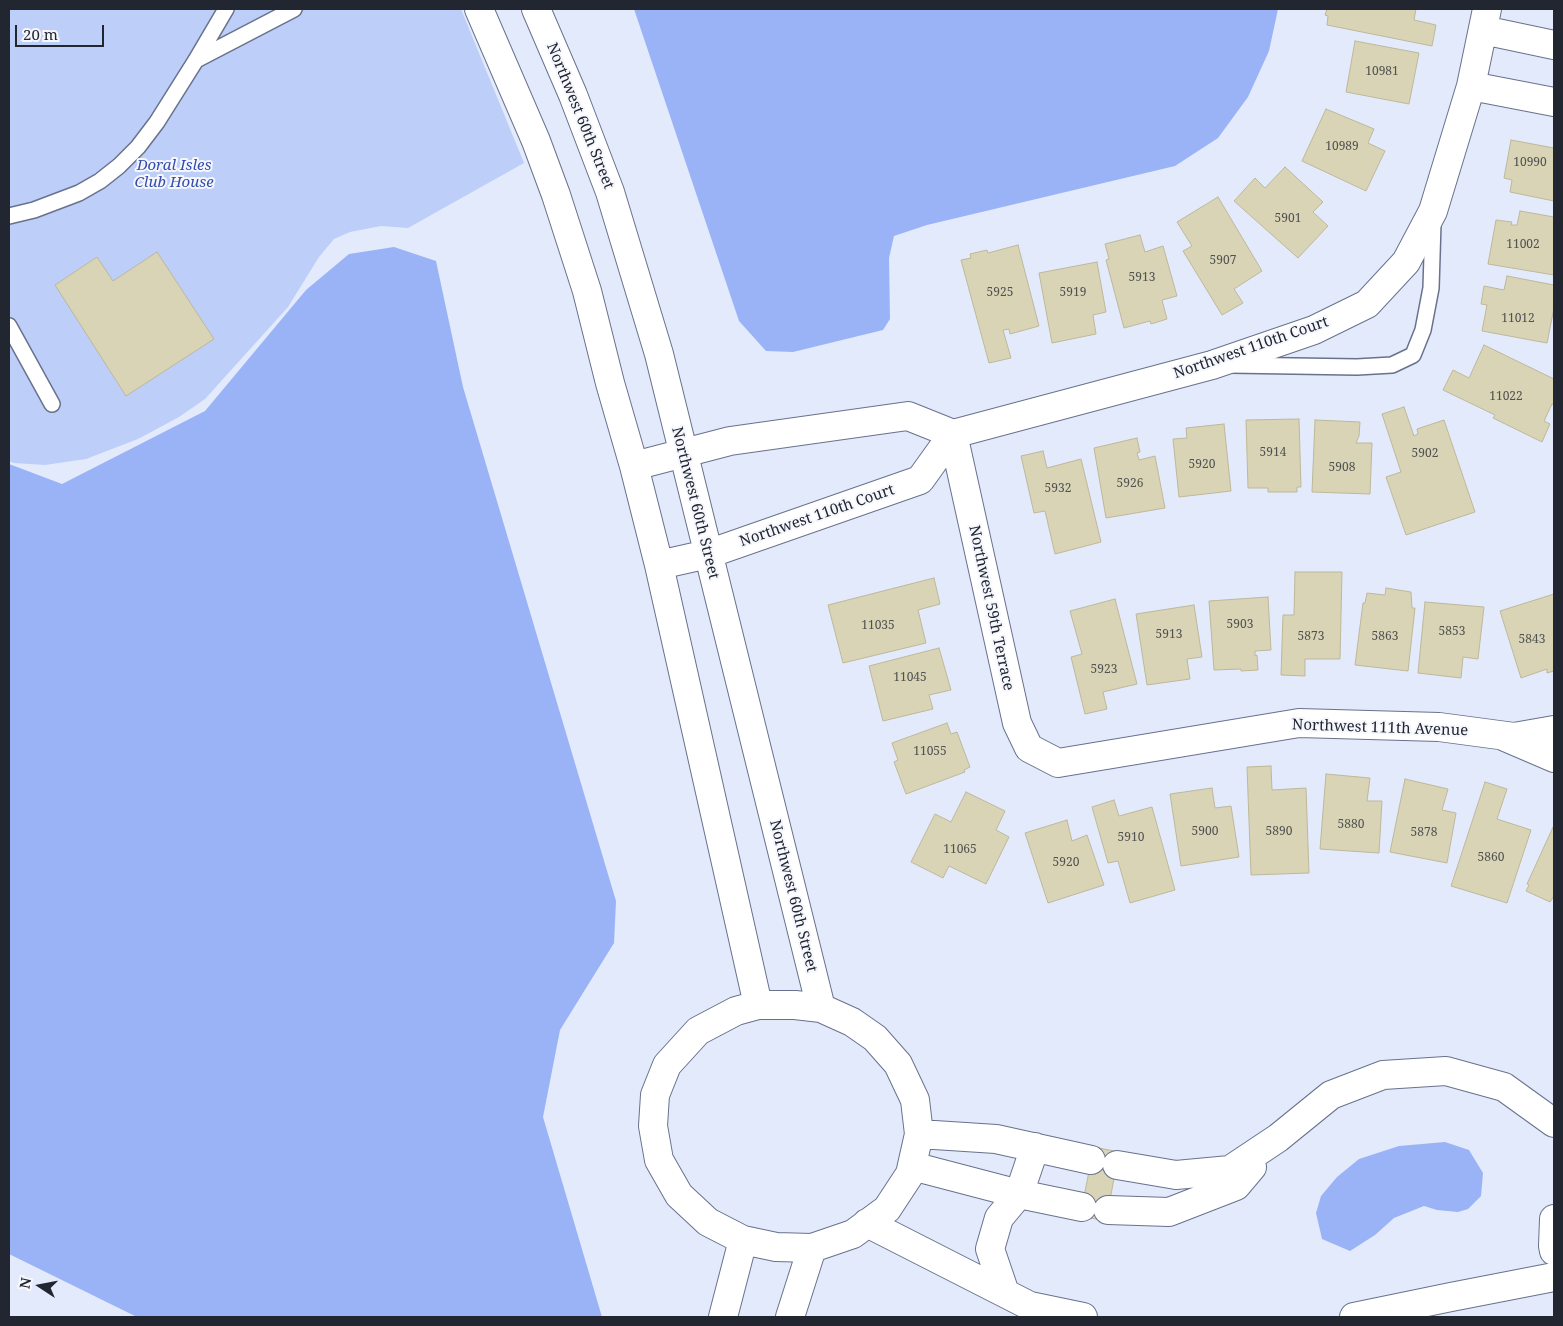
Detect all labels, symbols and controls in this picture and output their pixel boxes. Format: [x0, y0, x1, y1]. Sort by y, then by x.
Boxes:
scale bar [18, 15, 106, 47]
text: 20 m [23, 24, 58, 44]
street label: Northwest 60th Street [542, 40, 618, 192]
house number: 10981 [1365, 65, 1399, 79]
house number: 10989 [1325, 140, 1359, 154]
house number: 10990 [1513, 156, 1547, 170]
park label: Doral Isles Club House [134, 157, 214, 192]
house number: 5901 [1275, 212, 1301, 226]
house number: 11002 [1506, 238, 1540, 252]
house number: 5907 [1210, 254, 1236, 268]
house number: 5913 [1129, 271, 1155, 285]
house number: 5925 [987, 286, 1013, 300]
house number: 5919 [1060, 286, 1086, 300]
house number: 11012 [1501, 312, 1535, 326]
street label: Northwest 110th Court [1171, 313, 1331, 383]
house number: 11022 [1489, 390, 1523, 404]
street label: Northwest 60th Street [667, 425, 723, 581]
house number: 5914 [1260, 446, 1286, 460]
house number: 5902 [1412, 447, 1438, 461]
house number: 5920 [1189, 458, 1215, 472]
house number: 5908 [1329, 461, 1355, 475]
house number: 5926 [1117, 477, 1143, 491]
street label: Northwest 110th Court [737, 481, 897, 551]
house number: 5932 [1045, 482, 1071, 496]
street label: Northwest 59th Terrace [965, 524, 1017, 692]
house number: 5903 [1227, 618, 1253, 632]
house number: 11035 [861, 619, 895, 633]
house number: 5853 [1439, 625, 1465, 639]
house number: 5913 [1156, 628, 1182, 642]
house number: 5873 [1298, 630, 1324, 644]
house number: 5863 [1372, 630, 1398, 644]
house number: 5843 [1519, 633, 1545, 647]
house number: 5923 [1091, 663, 1117, 677]
house number: 11045 [893, 671, 927, 685]
street label: Northwest 111th Avenue [1292, 716, 1468, 740]
house number: 11055 [913, 745, 947, 759]
street label: Northwest 60th Street [765, 818, 821, 974]
house number: 5880 [1338, 818, 1364, 832]
house number: 5900 [1192, 825, 1218, 839]
house number: 5890 [1266, 825, 1292, 839]
house number: 5878 [1411, 826, 1437, 840]
house number: 5910 [1118, 831, 1144, 845]
house number: 11065 [943, 843, 977, 857]
house number: 5860 [1478, 851, 1504, 865]
house number: 5920 [1053, 856, 1079, 870]
north arrow [15, 1261, 65, 1311]
text: N [14, 1276, 35, 1290]

